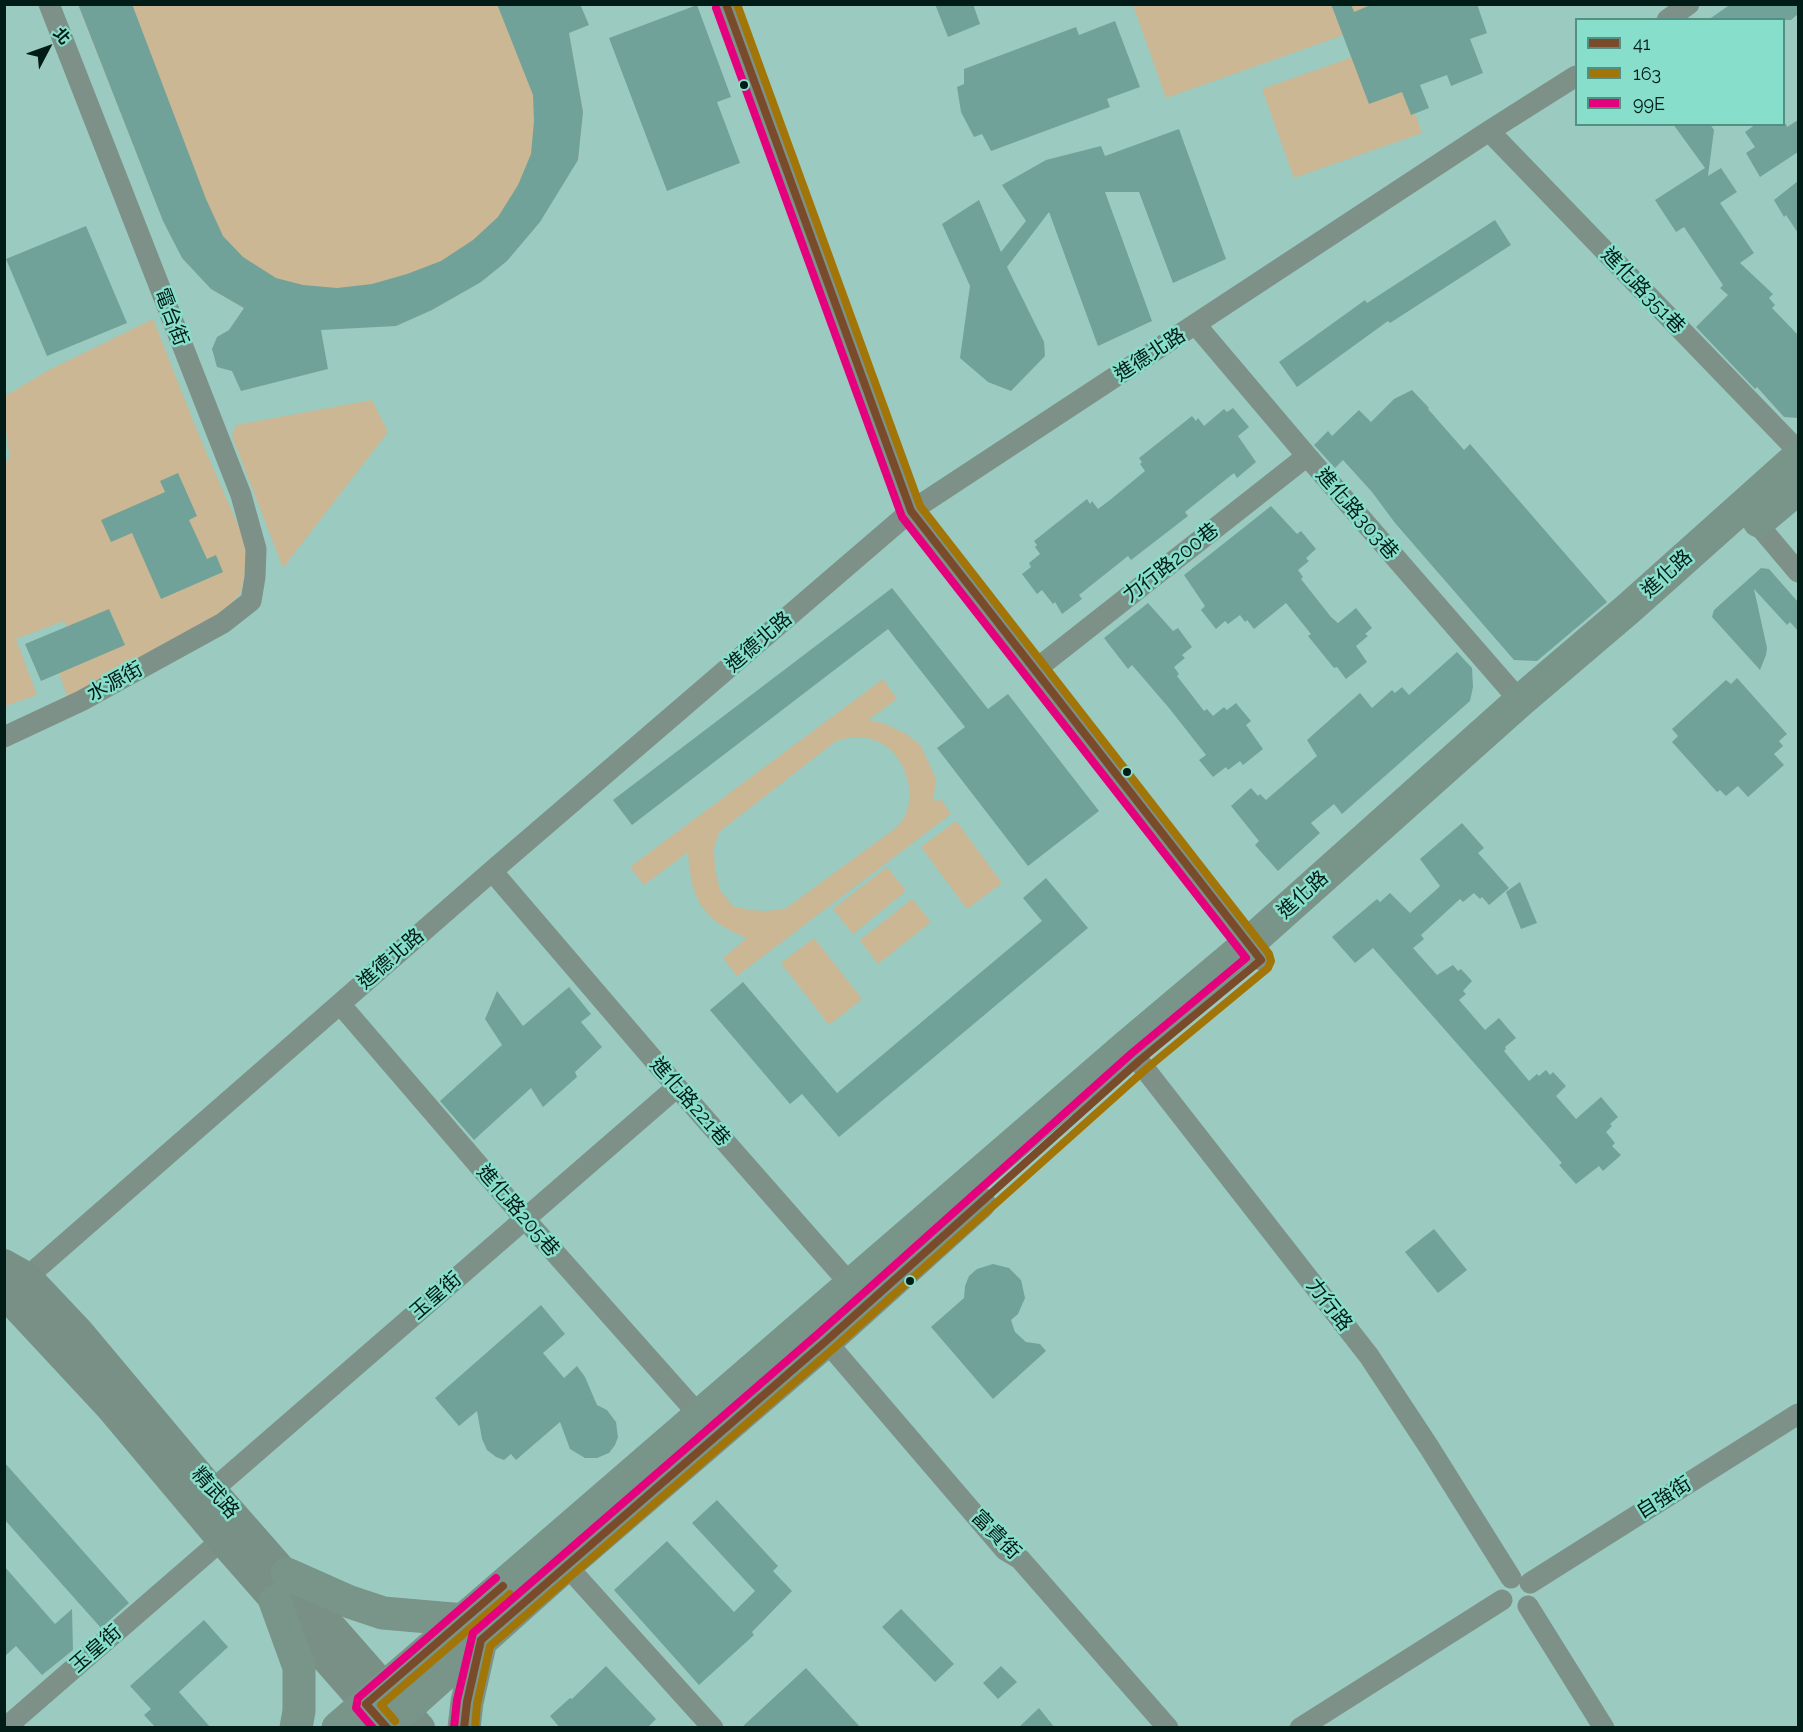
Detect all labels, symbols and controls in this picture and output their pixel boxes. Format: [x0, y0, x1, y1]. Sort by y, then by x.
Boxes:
north arrow [18, 18, 78, 78]
legend [1575, 18, 1785, 126]
text: 北 [50, 24, 74, 48]
text: 41 [1633, 33, 1651, 54]
text: 163 [1633, 63, 1661, 84]
unlabelled marker [738, 79, 750, 91]
text: 99E [1633, 93, 1665, 114]
street label: 進化路351巷 [1596, 243, 1690, 339]
street label: 電台街 [149, 285, 193, 349]
street label: 進德北路 [1110, 323, 1190, 387]
street label: 進化路303巷 [1311, 463, 1403, 565]
street label: 力行路200巷 [1118, 518, 1224, 608]
street label: 進化路 [1637, 545, 1697, 603]
street label: 進德北路 [721, 607, 797, 677]
street label: 水源街 [83, 657, 147, 707]
unlabelled marker [1121, 766, 1133, 778]
street label: 進化路 [1273, 866, 1333, 924]
street label: 進德北路 [353, 924, 429, 994]
street label: 進化路221巷 [645, 1053, 735, 1151]
street label: 進化路205巷 [472, 1160, 564, 1262]
street label: 玉皇街 [405, 1267, 467, 1325]
street label: 力行路 [1301, 1274, 1357, 1336]
unlabelled marker [904, 1275, 916, 1287]
street label: 精武路 [186, 1462, 244, 1524]
street label: 自強街 [1632, 1472, 1696, 1524]
street label: 富貴街 [966, 1505, 1026, 1565]
street label: 玉皇街 [65, 1620, 127, 1678]

